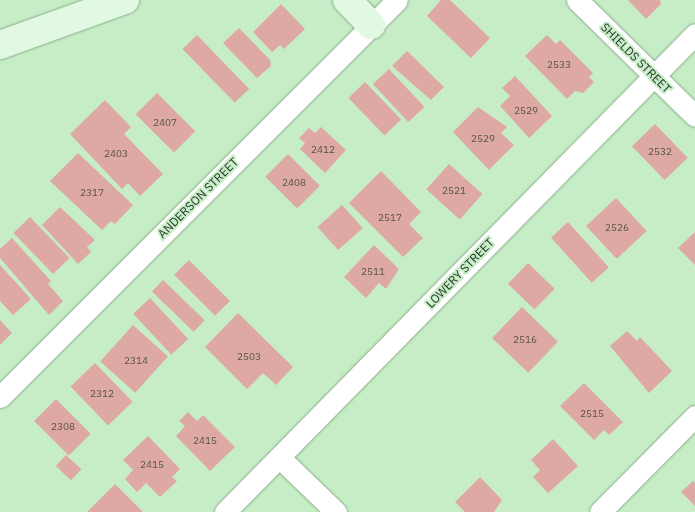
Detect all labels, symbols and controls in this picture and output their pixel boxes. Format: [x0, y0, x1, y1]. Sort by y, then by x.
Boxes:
street label: SHIELDS STREET [598, 20, 674, 96]
house number: 2533 [547, 59, 571, 71]
house number: 2529 [514, 105, 538, 117]
house number: 2407 [153, 117, 177, 129]
house number: 2529 [471, 133, 495, 145]
house number: 2412 [311, 144, 335, 156]
house number: 2532 [648, 146, 672, 158]
house number: 2403 [104, 148, 128, 160]
street label: ANDERSON STREET [155, 155, 241, 241]
house number: 2408 [282, 177, 306, 189]
house number: 2521 [442, 185, 466, 197]
house number: 2317 [80, 187, 104, 199]
house number: 2517 [378, 212, 402, 224]
house number: 2526 [605, 222, 629, 234]
street label: LOWERY STREET [423, 235, 497, 311]
house number: 2511 [361, 266, 385, 278]
house number: 2516 [513, 334, 537, 346]
house number: 2503 [237, 351, 261, 363]
house number: 2314 [124, 355, 148, 367]
house number: 2312 [90, 388, 114, 400]
house number: 2515 [580, 408, 604, 420]
house number: 2308 [51, 421, 75, 433]
house number: 2415 [193, 435, 217, 447]
house number: 2415 [140, 459, 164, 471]

